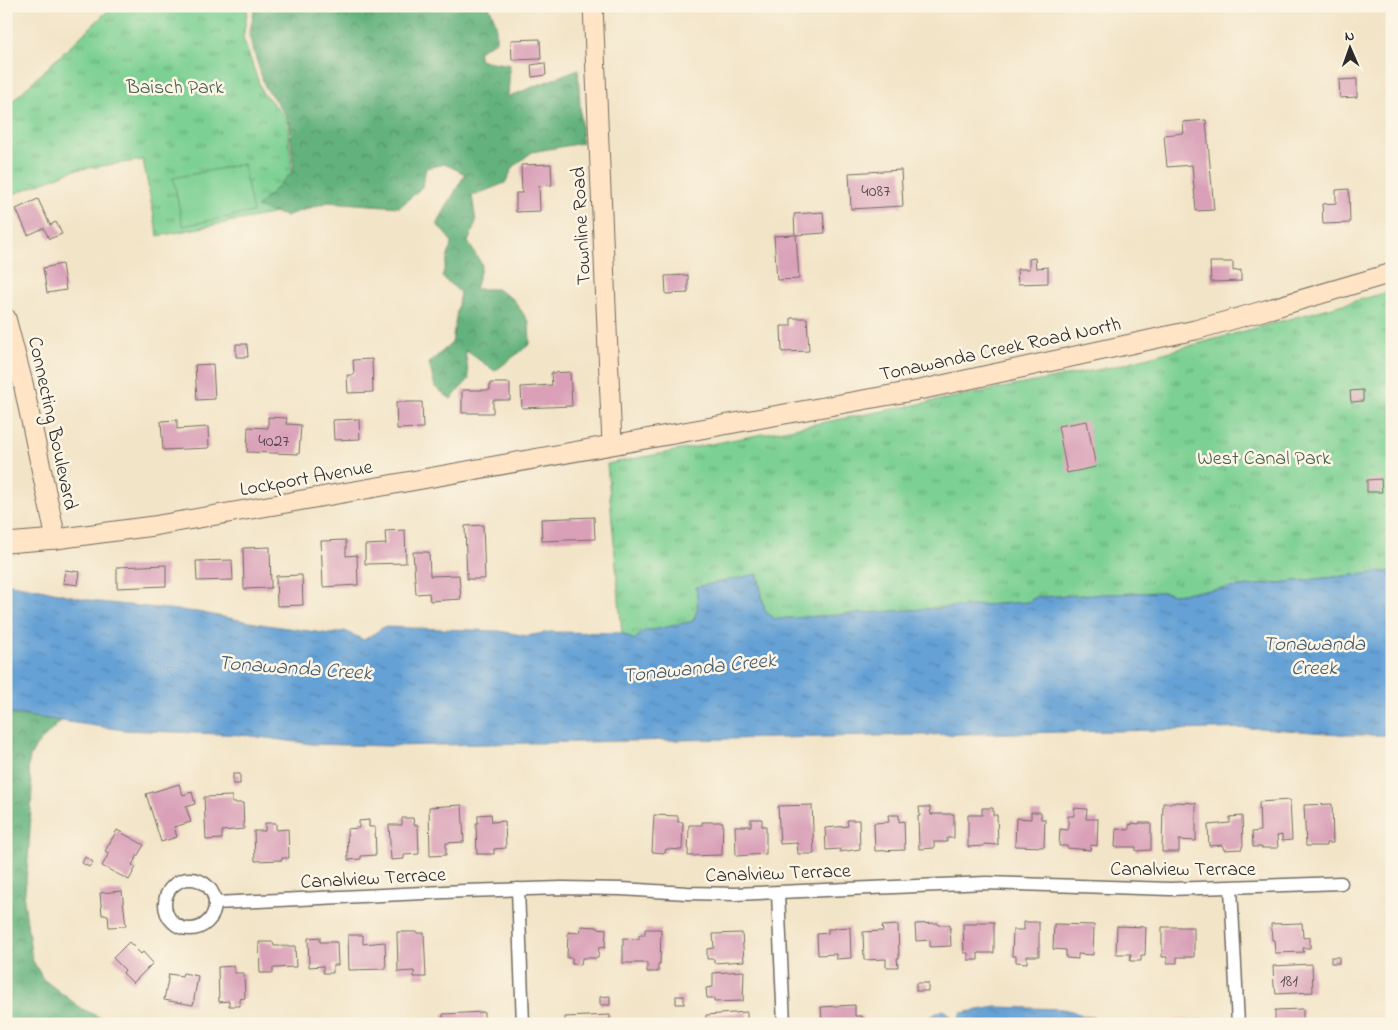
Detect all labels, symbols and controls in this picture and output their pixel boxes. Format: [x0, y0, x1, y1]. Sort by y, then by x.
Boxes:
north arrow [1326, 22, 1376, 72]
text: N [1345, 26, 1355, 47]
park label: Baisch Park [125, 74, 224, 103]
street label: Townline Road [565, 166, 600, 286]
house number: 4087 [861, 179, 891, 205]
street label: Tonawanda Creek Road North [877, 311, 1124, 390]
street label: Connecting Boulevard [18, 334, 84, 513]
house number: 4027 [258, 429, 290, 455]
park label: West Canal Park [1197, 445, 1331, 474]
street label: Lockport Avenue [238, 454, 375, 505]
water label: Tonawanda Creek [1263, 630, 1366, 684]
water label: Tonawanda Creek [621, 646, 778, 692]
water label: Tonawanda Creek [217, 649, 373, 689]
street label: Canalview Terrace [1110, 856, 1256, 885]
street label: Canalview Terrace [705, 857, 851, 892]
street label: Canalview Terrace [300, 861, 447, 898]
house number: 181 [1280, 969, 1298, 995]

